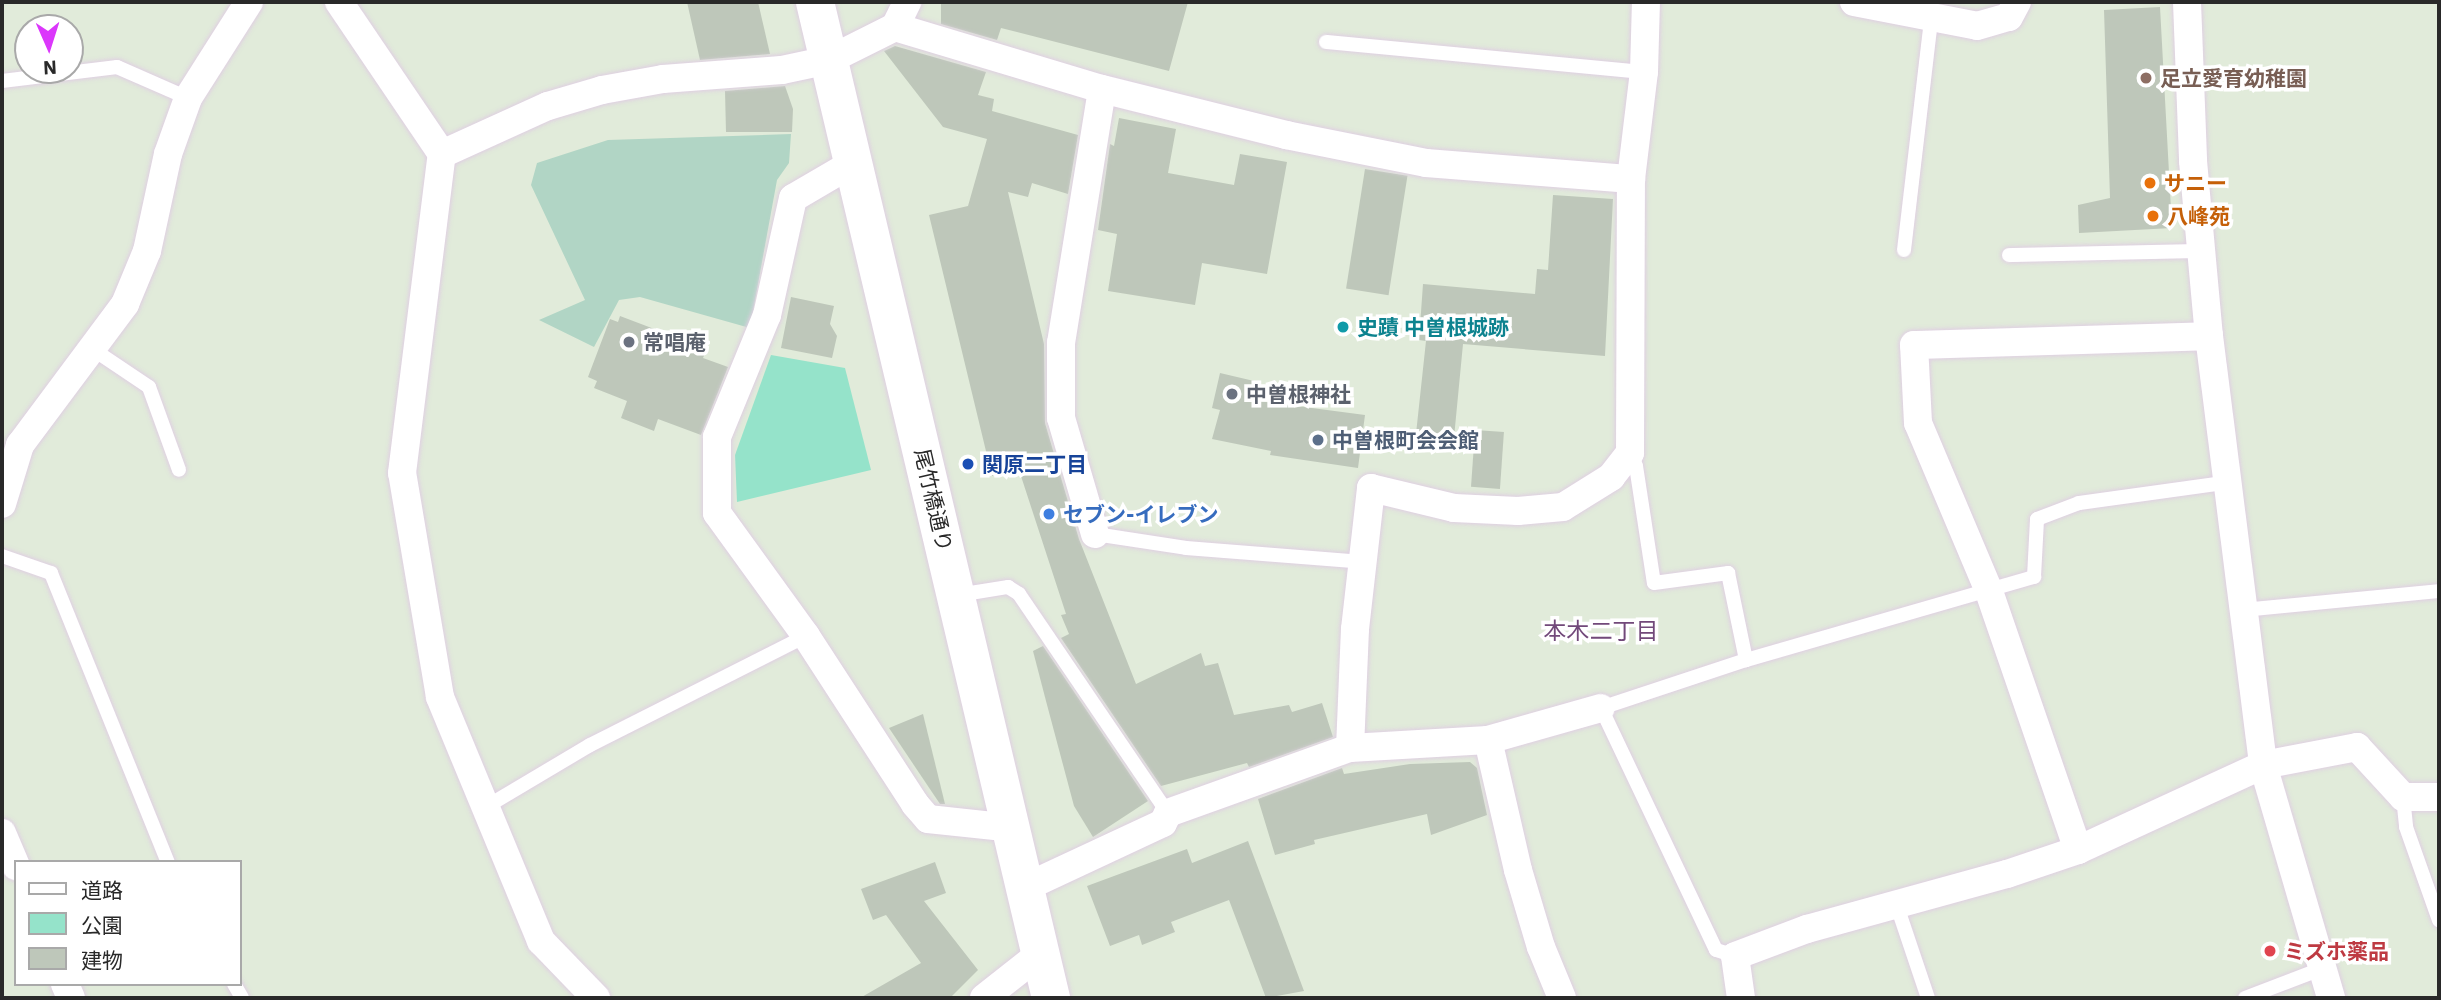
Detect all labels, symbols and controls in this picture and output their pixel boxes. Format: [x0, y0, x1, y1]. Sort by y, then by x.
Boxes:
north arrow [14, 14, 84, 84]
text: N [43, 56, 58, 80]
place label: 足立愛育幼稚園 [2160, 65, 2307, 91]
marker: 足立愛育幼稚園 [2138, 70, 2154, 86]
place label: サニー [2164, 170, 2227, 196]
marker: サニー [2142, 175, 2158, 191]
place label: 八峰苑 [2167, 203, 2230, 229]
marker: 八峰苑 [2145, 208, 2161, 224]
place label: 史蹟 中曽根城跡 [1357, 314, 1509, 340]
marker: 史蹟 中曽根城跡 [1335, 319, 1351, 335]
place label: 常唱庵 [643, 329, 706, 355]
marker: 常唱庵 [621, 334, 637, 350]
place label: 中曽根神社 [1246, 381, 1351, 407]
marker: 中曽根神社 [1224, 386, 1240, 402]
place label: 中曽根町会会館 [1332, 427, 1479, 453]
marker: 中曽根町会会館 [1310, 432, 1326, 448]
street label: 尾竹橋通り [910, 446, 958, 554]
place label: 関原二丁目 [982, 451, 1087, 477]
marker: 関原二丁目 [960, 456, 976, 472]
place label: セブン-イレブン [1063, 501, 1218, 527]
marker: セブン-イレブン [1041, 506, 1057, 522]
district label: 本木二丁目 [1544, 616, 1658, 644]
legend [14, 860, 242, 986]
text: 道路 [81, 876, 123, 904]
text: 公園 [81, 911, 123, 939]
place label: ミズホ薬品 [2284, 938, 2389, 964]
marker: ミズホ薬品 [2262, 943, 2278, 959]
text: 建物 [81, 946, 123, 974]

